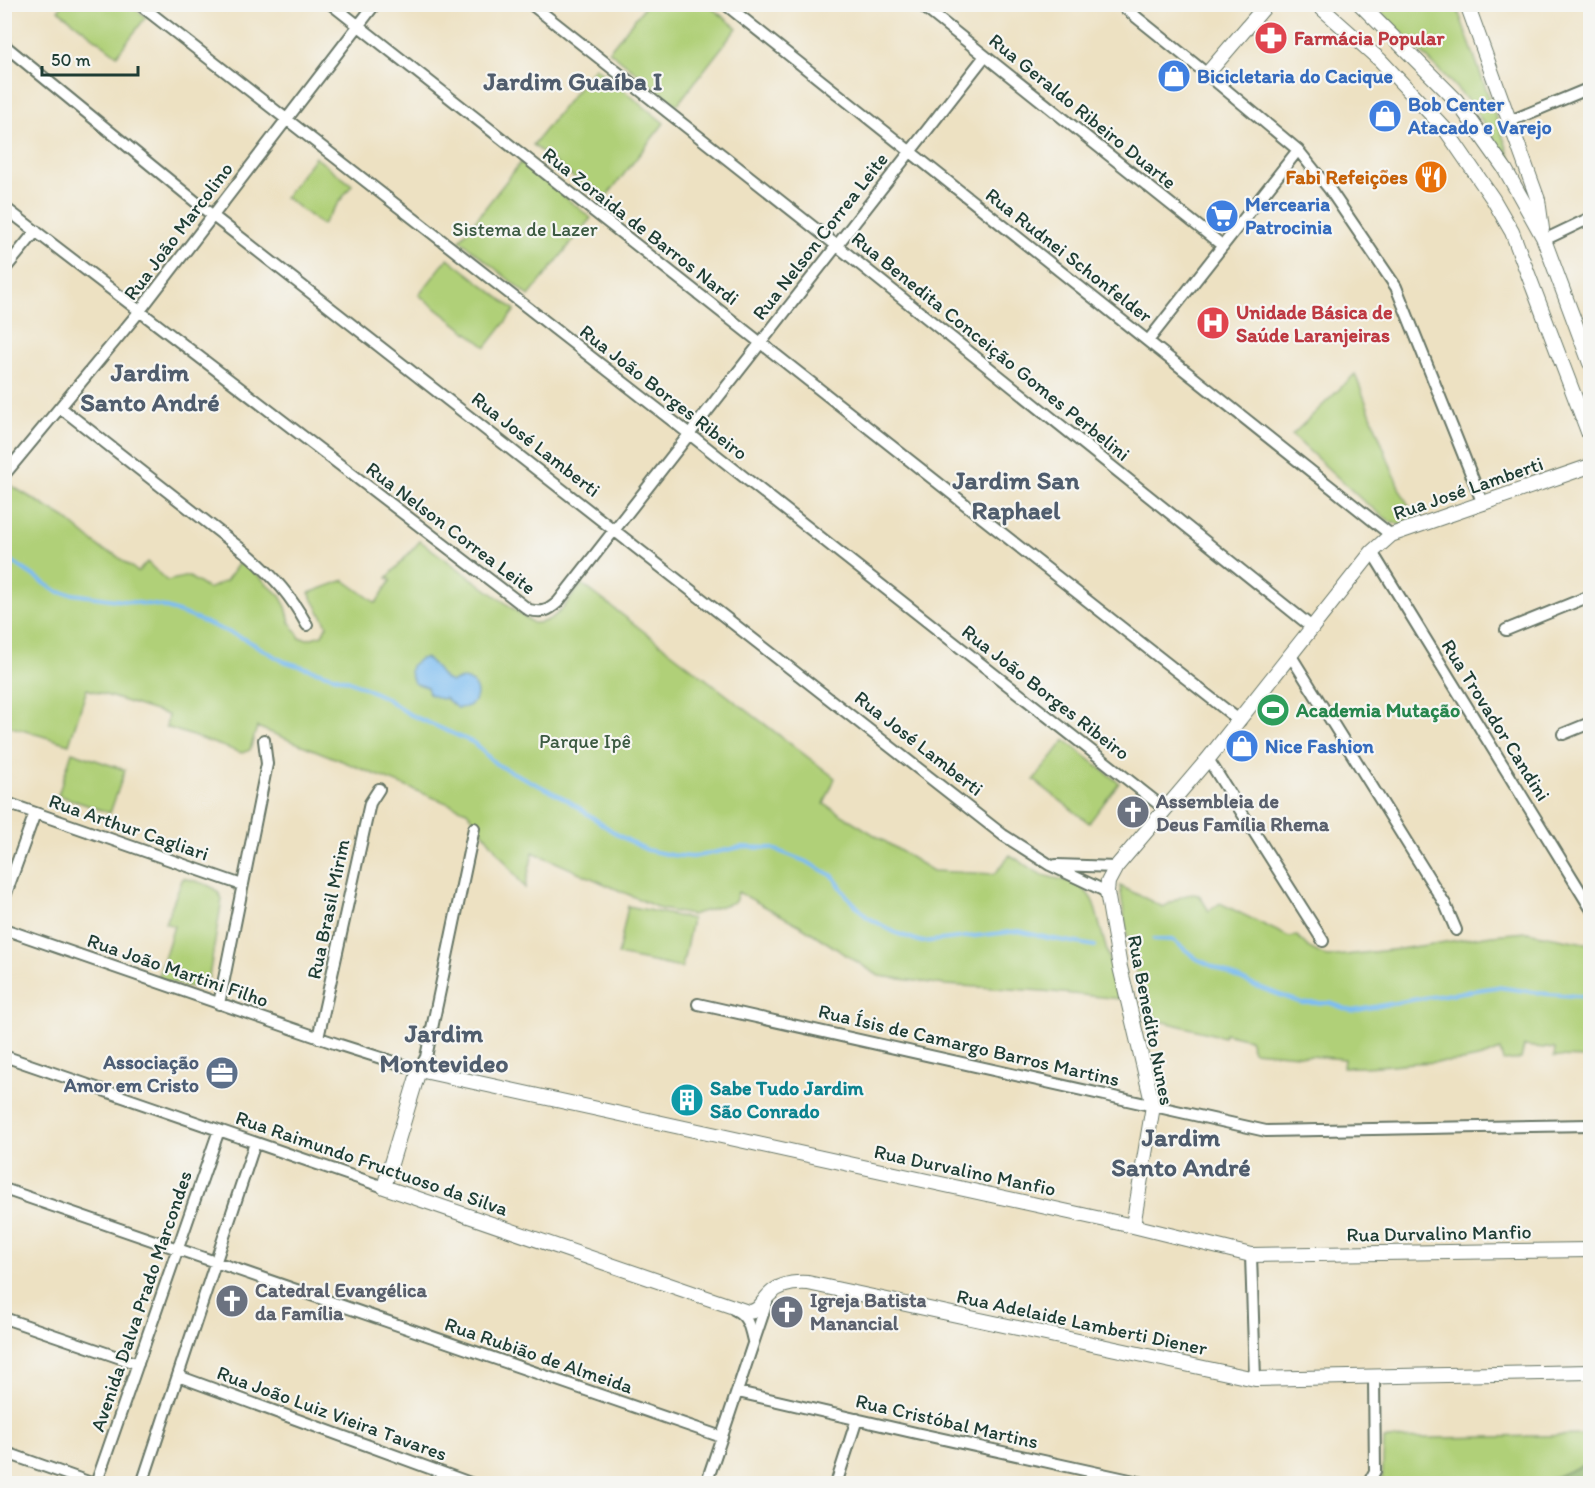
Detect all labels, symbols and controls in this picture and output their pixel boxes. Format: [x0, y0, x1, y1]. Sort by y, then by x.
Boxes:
pharmacy icon: Farmácia Popular [1253, 20, 1289, 56]
place label: Farmácia Popular [1294, 26, 1445, 51]
street label: Rua Geraldo Ribeiro Duarte [984, 28, 1182, 194]
scale bar [42, 39, 138, 77]
text: 50 m [51, 49, 91, 71]
shop icon: Bicicletaria do Cacique [1156, 58, 1192, 94]
place label: Bicicletaria do Cacique [1197, 64, 1393, 89]
district label: Jardim Guaíba I [483, 65, 663, 97]
place label: Bob Center Atacado e Varejo [1407, 92, 1552, 140]
shop icon: Bob Center Atacado e Varejo [1367, 98, 1403, 134]
street label: Rua Zoraida de Barros Nardi [538, 142, 744, 310]
street label: Rua Nelson Correa Leite [747, 147, 893, 325]
street label: Rua João Marcolino [118, 157, 238, 305]
restaurant icon: Fabi Refeições [1413, 159, 1449, 195]
place label: Fabi Refeições [1285, 165, 1408, 190]
street label: Rua Rudnei Schonfelder [981, 182, 1157, 328]
place label: Mercearia Patrocinia [1245, 192, 1332, 239]
supermarket icon: Mercearia Patrocinia [1204, 198, 1240, 234]
park label: Sistema de Lazer [452, 217, 598, 241]
street label: Rua Benedita Conceição Gomes Perbelini [847, 226, 1135, 466]
place label: Unidade Básica de Saúde Laranjeiras [1236, 300, 1393, 348]
hospital icon: Unidade Básica de Saúde Laranjeiras [1195, 305, 1231, 341]
street label: Rua João Borges Ribeiro [575, 319, 753, 465]
district label: Jardim Santo André [80, 356, 220, 418]
street label: Rua José Lamberti [467, 386, 605, 502]
street label: Rua José Lamberti [1390, 451, 1546, 525]
street label: Rua Nelson Correa Leite [361, 456, 541, 600]
district label: Jardim San Raphael [951, 464, 1080, 526]
street label: Rua João Borges Ribeiro [957, 619, 1135, 765]
street label: Rua Trovador Candini [1436, 635, 1556, 805]
street label: Rua José Lamberti [850, 685, 988, 801]
sports icon: Academia Mutação [1255, 692, 1291, 728]
place label: Academia Mutação [1295, 698, 1460, 723]
shop icon: Nice Fashion [1224, 728, 1260, 764]
park label: Parque Ipê [539, 729, 631, 753]
place label: Nice Fashion [1265, 734, 1375, 758]
street label: Rua Arthur Cagliari [46, 788, 212, 866]
place label: Assembleia de Deus Família Rhema [1155, 789, 1330, 836]
church icon: Assembleia de Deus Família Rhema [1115, 794, 1151, 830]
street label: Rua Brasil Mirim [301, 837, 355, 981]
street label: Rua João Martini Filho [84, 928, 272, 1012]
street label: Rua Benedito Nunes [1123, 933, 1179, 1107]
street label: Rua Ísis de Camargo Barros Martins [816, 999, 1122, 1091]
district label: Jardim Montevideo [380, 1017, 509, 1079]
place label: Associação Amor em Cristo [63, 1050, 199, 1097]
office icon: Associação Amor em Cristo [204, 1055, 240, 1091]
place label: Sabe Tudo Jardim São Conrado [710, 1076, 865, 1123]
building icon: Sabe Tudo Jardim São Conrado [669, 1082, 705, 1118]
street label: Rua Raimundo Fructuoso da Silva [233, 1105, 512, 1221]
district label: Jardim Santo André [1111, 1121, 1251, 1183]
street label: Rua Durvalino Manfio [872, 1139, 1058, 1201]
street label: Avenida Dalva Prado Marcondes [85, 1167, 197, 1435]
street label: Rua Durvalino Manfio [1346, 1219, 1532, 1247]
place label: Catedral Evangélica da Família [255, 1278, 427, 1325]
church icon: Catedral Evangélica da Família [214, 1283, 250, 1319]
street label: Rua Adelaide Lamberti Diener [955, 1284, 1210, 1360]
place label: Igreja Batista Manancial [810, 1288, 926, 1335]
church icon: Igreja Batista Manancial [769, 1294, 805, 1330]
street label: Rua Rubião de Almeida [442, 1312, 637, 1399]
street label: Rua João Luiz Vieira Tavares [214, 1360, 450, 1466]
street label: Rua Cristóbal Martins [853, 1388, 1041, 1454]

